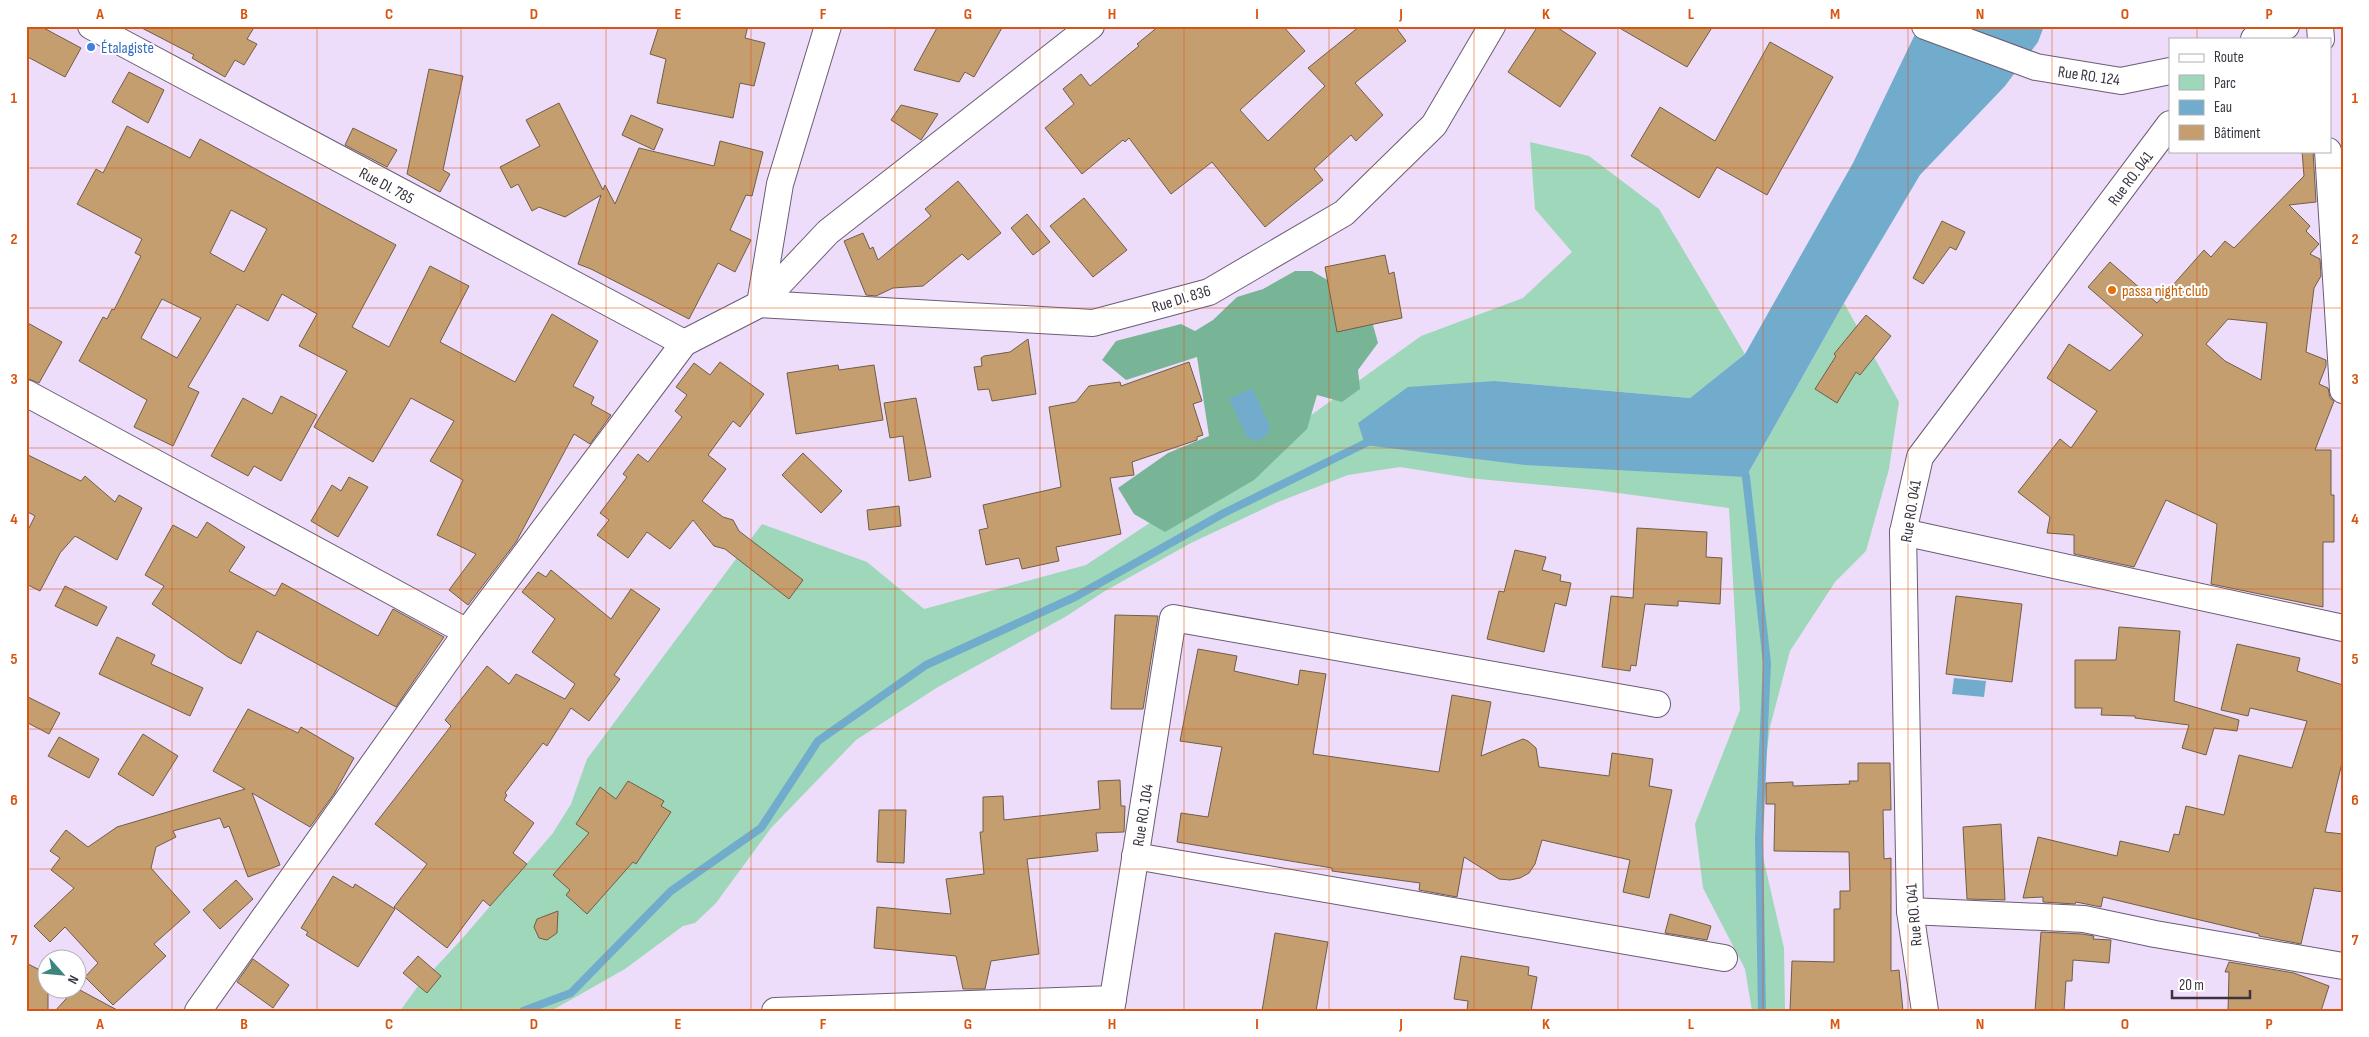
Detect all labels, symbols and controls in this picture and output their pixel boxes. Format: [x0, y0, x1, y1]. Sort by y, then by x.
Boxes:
text: A [95, 5, 104, 24]
text: B [240, 5, 248, 24]
text: C [385, 5, 393, 24]
text: D [530, 5, 538, 24]
text: E [675, 5, 682, 24]
text: F [820, 5, 827, 24]
text: G [964, 5, 972, 24]
text: H [1108, 5, 1116, 24]
text: I [1255, 5, 1259, 24]
text: J [1398, 5, 1403, 24]
text: K [1542, 5, 1550, 24]
text: L [1688, 5, 1695, 24]
text: M [1830, 5, 1840, 24]
text: N [1976, 5, 1984, 24]
text: O [2121, 5, 2129, 24]
text: P [2265, 5, 2273, 24]
legend [2169, 38, 2332, 152]
place label: Étalagiste [101, 39, 154, 58]
marker: Étalagiste [85, 41, 97, 53]
text: Route [2214, 48, 2244, 67]
street label: Rue RO. 124 [2057, 63, 2121, 90]
text: Parc [2214, 74, 2236, 93]
text: 1 [11, 89, 18, 108]
text: 1 [2352, 89, 2359, 108]
text: Eau [2214, 98, 2232, 117]
text: Bâtiment [2214, 124, 2261, 143]
street label: Rue RO. 041 [2105, 148, 2158, 210]
street label: Rue DI. 785 [356, 164, 417, 209]
text: 2 [10, 230, 18, 249]
text: 2 [2351, 230, 2359, 249]
street label: Rue DI. 836 [1150, 282, 1213, 317]
place label: passa night club [2122, 282, 2208, 301]
marker: passa night club [2106, 284, 2118, 296]
text: 3 [10, 370, 18, 389]
text: 3 [2351, 370, 2359, 389]
street label: Rue RO. 041 [1897, 478, 1926, 544]
text: 4 [10, 510, 18, 529]
text: 4 [2351, 510, 2359, 529]
text: 5 [10, 650, 18, 669]
text: 5 [2351, 650, 2359, 669]
street label: Rue RO. 104 [1129, 782, 1158, 848]
text: 6 [10, 791, 18, 810]
text: 6 [2351, 791, 2359, 810]
street label: Rue RO. 041 [1902, 882, 1927, 947]
text: 7 [11, 931, 18, 950]
text: 7 [2352, 931, 2359, 950]
north arrow [38, 950, 88, 1000]
scale bar [2172, 967, 2249, 999]
text: N [64, 972, 82, 987]
text: 20 m [2179, 976, 2204, 995]
text: A [95, 1015, 104, 1034]
text: B [240, 1015, 248, 1034]
text: C [385, 1015, 393, 1034]
text: D [530, 1015, 538, 1034]
text: E [675, 1015, 682, 1034]
text: F [820, 1015, 827, 1034]
text: G [964, 1015, 972, 1034]
text: H [1108, 1015, 1116, 1034]
text: I [1255, 1015, 1259, 1034]
text: J [1398, 1015, 1403, 1034]
text: K [1542, 1015, 1550, 1034]
text: L [1688, 1015, 1695, 1034]
text: M [1830, 1015, 1840, 1034]
text: N [1976, 1015, 1984, 1034]
text: O [2121, 1015, 2129, 1034]
text: P [2265, 1015, 2273, 1034]

